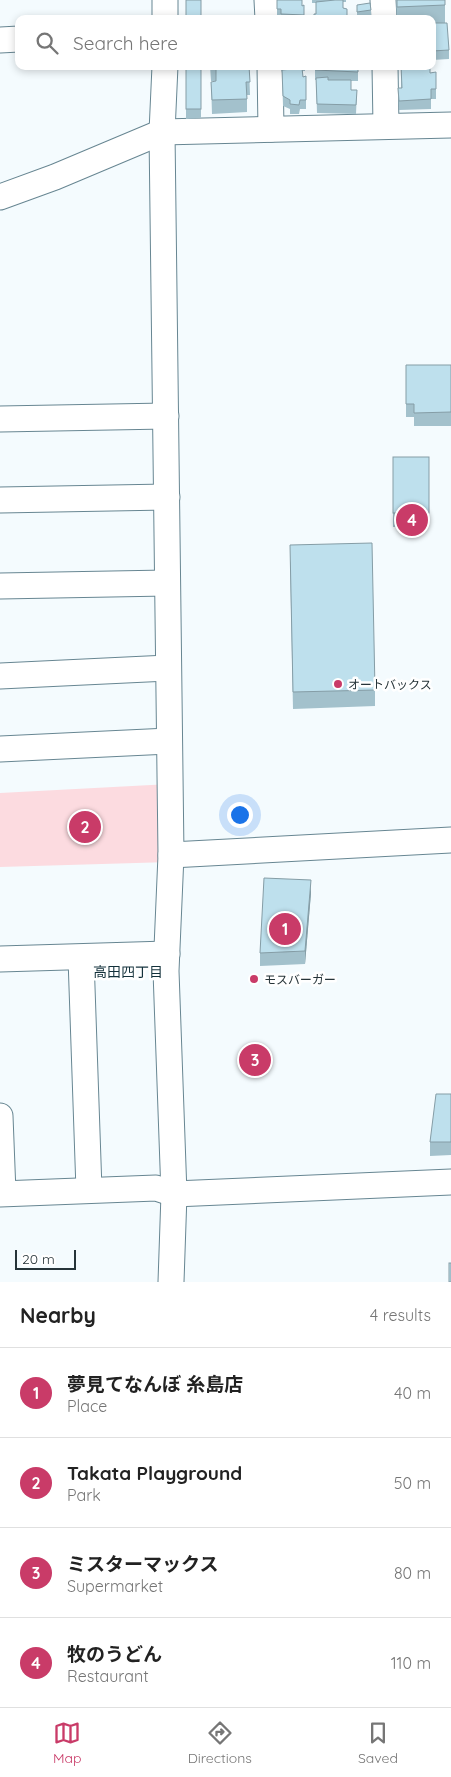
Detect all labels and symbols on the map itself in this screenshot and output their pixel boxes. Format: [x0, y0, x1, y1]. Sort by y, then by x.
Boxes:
pin: 4 [396, 501, 428, 539]
place label: オートバックス [348, 677, 432, 692]
marker: オートバックス [332, 678, 344, 690]
your location [227, 802, 253, 828]
pin: 2 [69, 808, 101, 846]
pin: 1 [269, 910, 301, 948]
district label: 高田四丁目 [93, 963, 163, 981]
place label: モスバーガー [264, 972, 336, 987]
marker: モスバーガー [248, 973, 260, 985]
pin: 3 [239, 1041, 271, 1079]
scale bar [15, 1247, 76, 1270]

